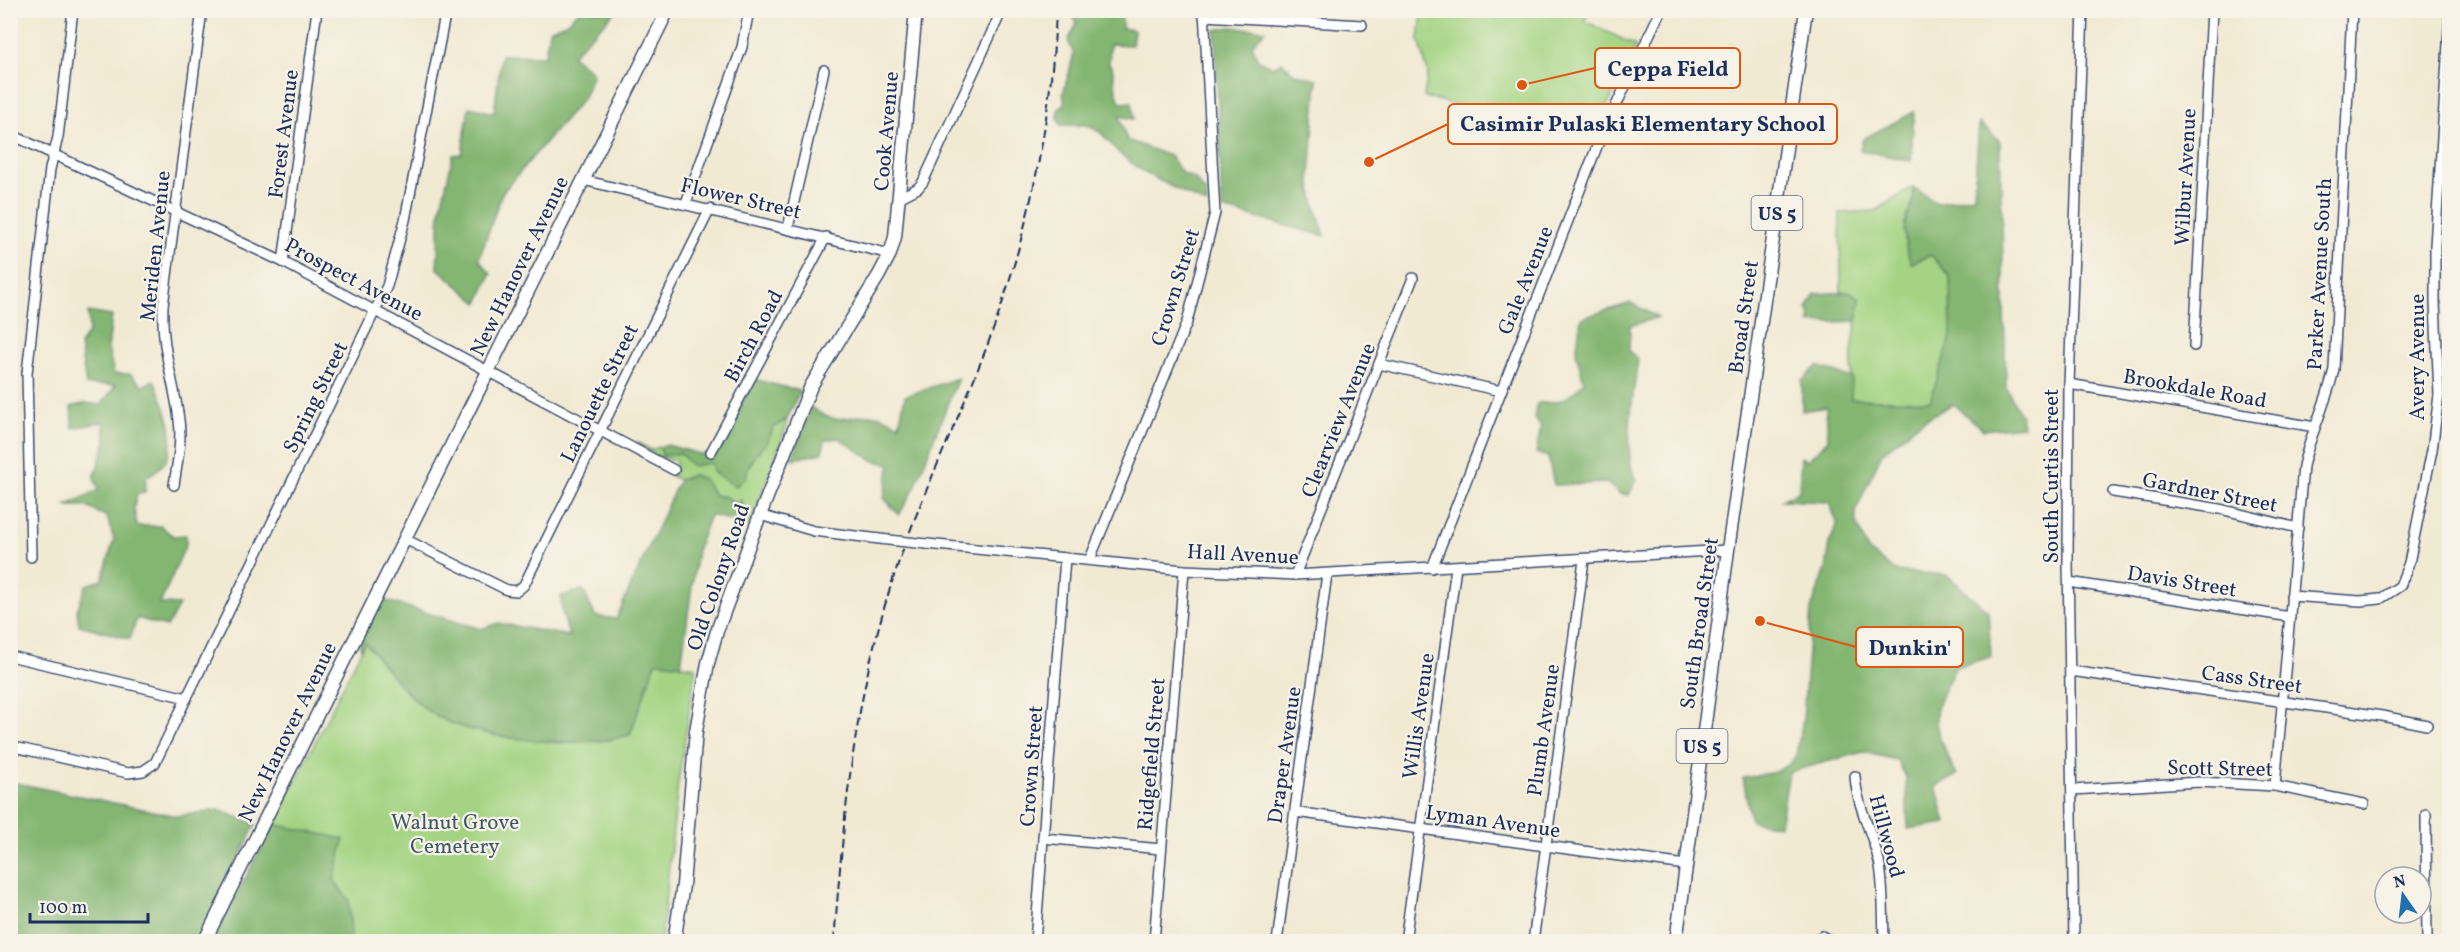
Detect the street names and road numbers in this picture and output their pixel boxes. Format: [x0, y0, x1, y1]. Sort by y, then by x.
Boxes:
street label: Forest Avenue [262, 68, 307, 200]
street label: Cook Avenue [868, 70, 907, 192]
street label: Wilbur Avenue [2168, 107, 2205, 247]
street label: Meriden Avenue [134, 169, 179, 323]
street label: Flower Street [677, 171, 804, 227]
street label: New Hanover Avenue [464, 172, 577, 362]
street label: Parker Avenue South [2301, 177, 2340, 371]
road number: US 5 [1752, 196, 1802, 230]
street label: Gale Avenue [1491, 222, 1561, 339]
street label: Crown Street [1145, 225, 1208, 350]
street label: Prospect Avenue [279, 232, 428, 329]
street label: Broad Street [1722, 258, 1767, 376]
street label: Birch Road [718, 285, 791, 388]
street label: Avery Avenue [2404, 294, 2433, 420]
street label: Lanouette Street [554, 319, 647, 468]
street label: Spring Street [277, 337, 356, 459]
street label: Clearview Avenue [1295, 339, 1384, 502]
street label: Brookdale Road [2121, 363, 2269, 416]
street label: South Curtis Street [2038, 389, 2067, 563]
street label: Gardner Street [2140, 466, 2280, 521]
street label: Old Colony Road [681, 500, 758, 655]
street label: South Broad Street [1674, 535, 1727, 711]
street label: Hall Avenue [1186, 538, 1300, 573]
street label: Davis Street [2125, 559, 2239, 605]
street label: New Hanover Avenue [232, 638, 345, 828]
street label: Willis Avenue [1396, 651, 1443, 781]
street label: Cass Street [2200, 659, 2304, 702]
street label: Plumb Avenue [1521, 662, 1568, 798]
street label: Ridgefield Street [1131, 676, 1174, 832]
street label: Draper Avenue [1262, 685, 1309, 826]
street label: Crown Street [1014, 704, 1051, 828]
road number: US 5 [1676, 729, 1728, 763]
street label: Scott Street [2167, 754, 2273, 785]
street label: Hillwood [1861, 792, 1911, 881]
street label: Lyman Avenue [1423, 799, 1562, 846]

